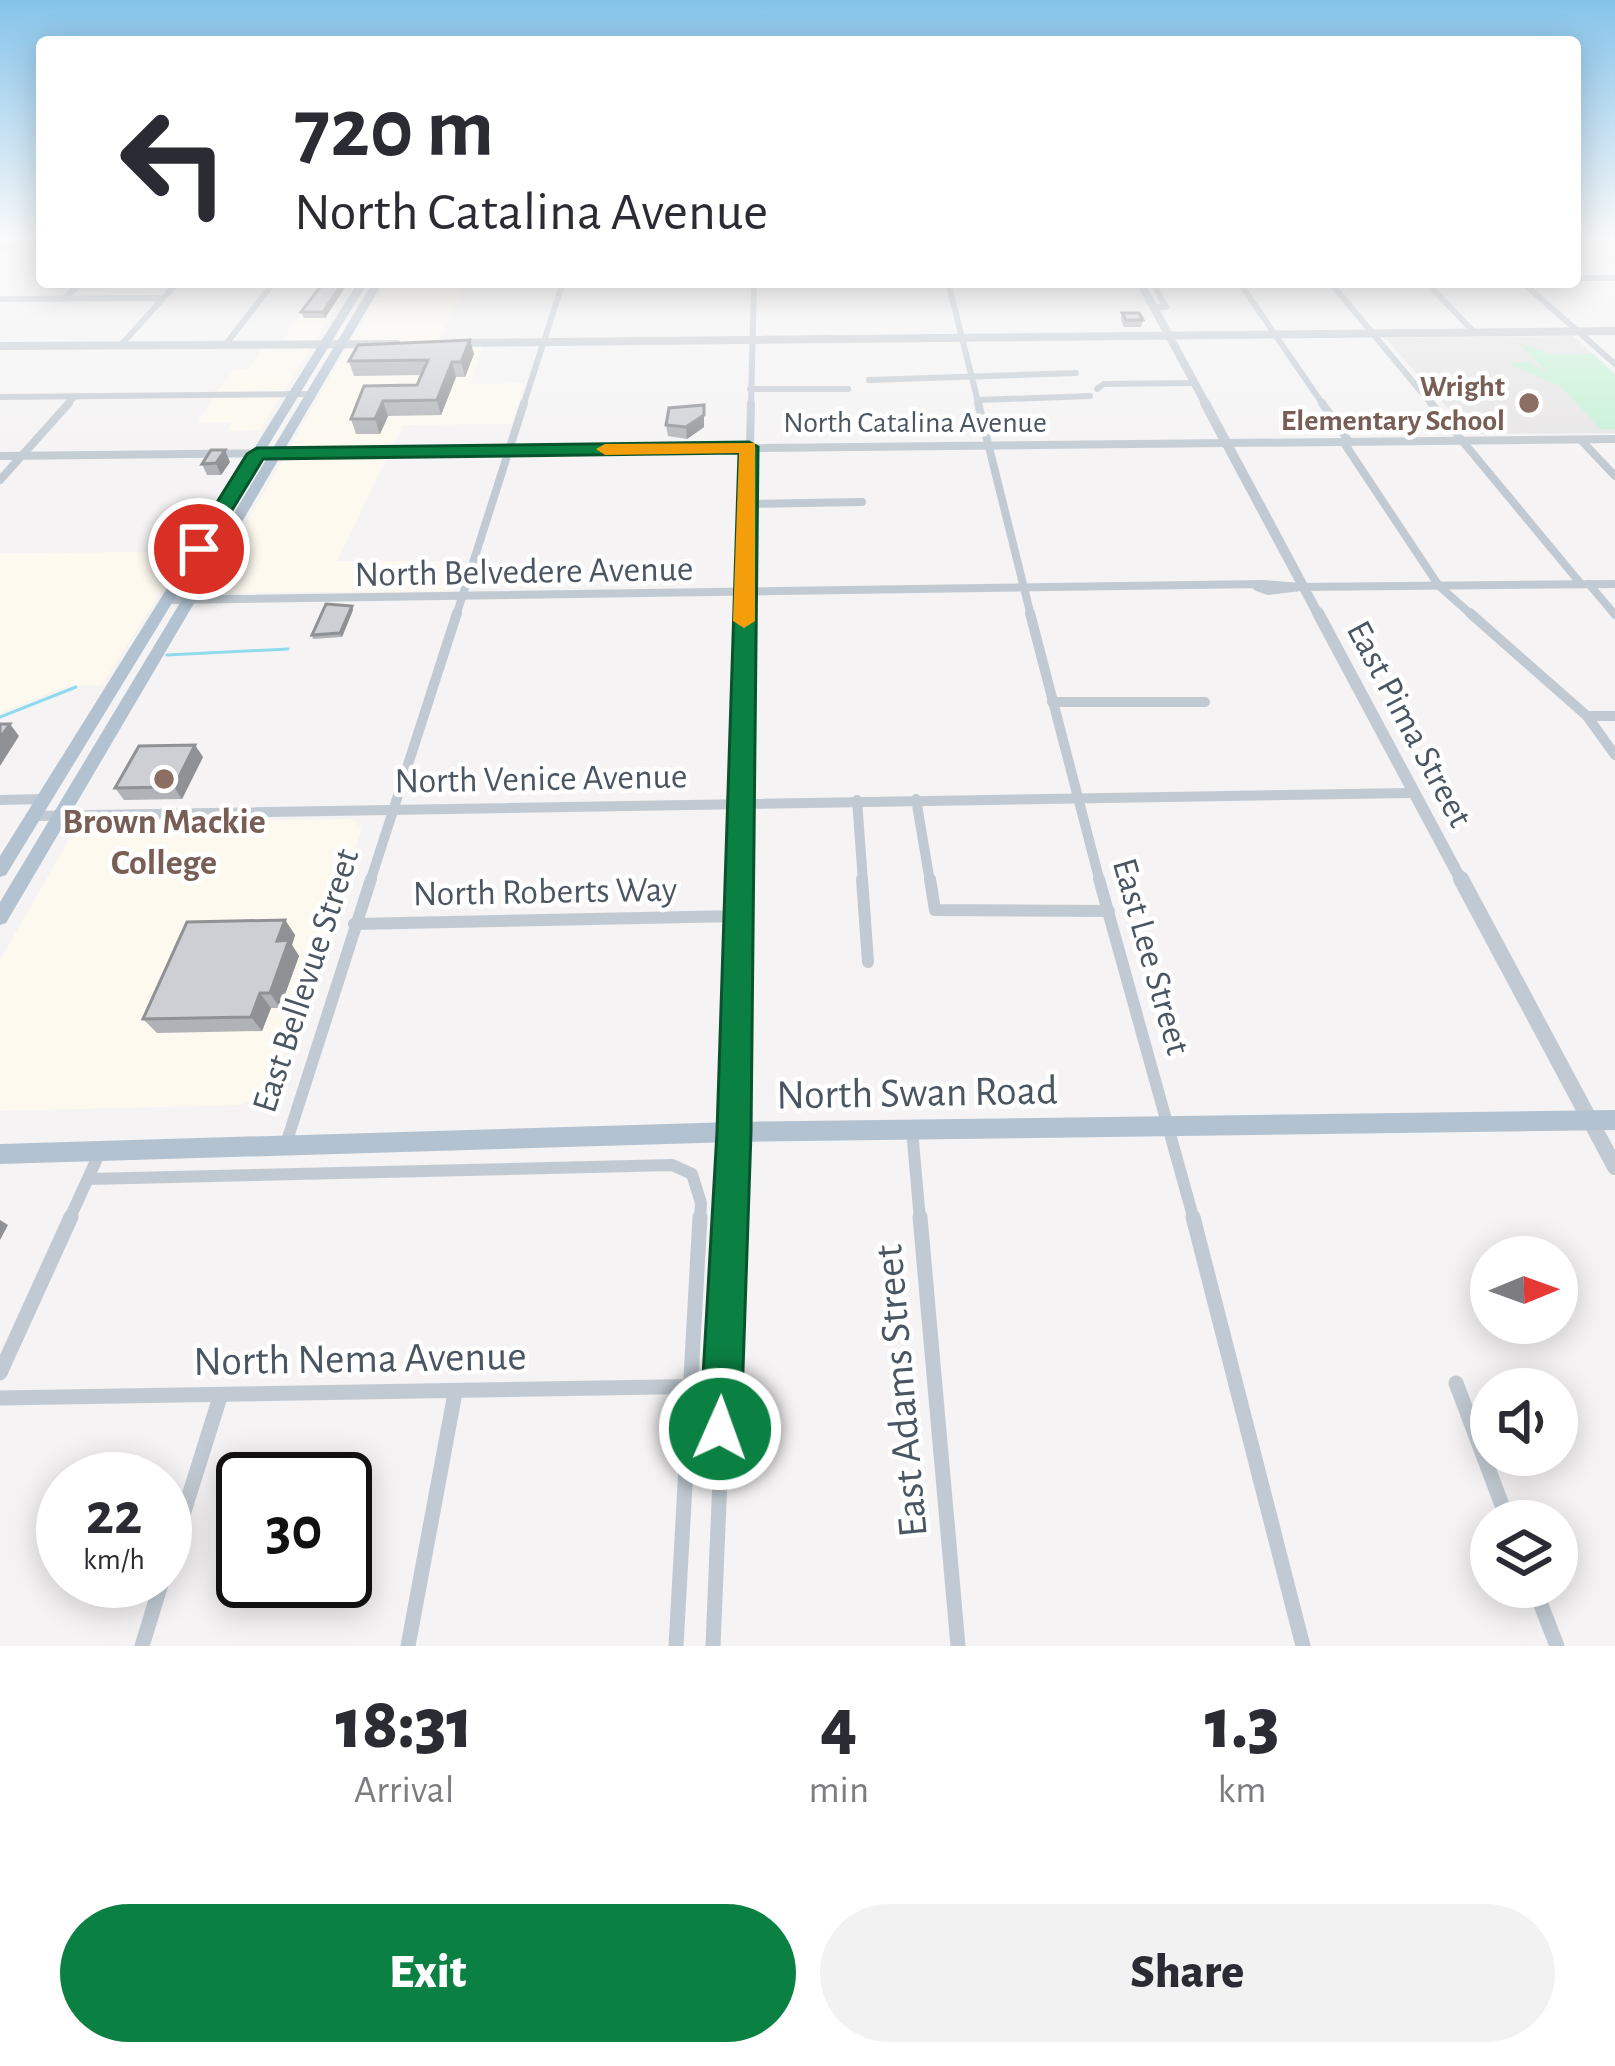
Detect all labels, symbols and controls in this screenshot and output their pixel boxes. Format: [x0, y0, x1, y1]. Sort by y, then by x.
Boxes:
icon: left [96, 84, 252, 240]
text: 720 m [294, 88, 494, 172]
text: North Catalina Avenue [294, 186, 768, 240]
place label: Wright Elementary School [1281, 372, 1505, 436]
marker: Wright Elementary School [1516, 390, 1542, 416]
street label: North Catalina Avenue [783, 408, 1047, 438]
pin [148, 498, 250, 600]
icon: arrive [166, 516, 232, 582]
street label: North Belvedere Avenue [354, 551, 694, 593]
street label: East Pima Street [1340, 615, 1479, 833]
street label: North Venice Avenue [394, 758, 688, 800]
marker: Brown Mackie College [151, 766, 177, 792]
place label: Brown Mackie College [62, 804, 266, 881]
street label: East Bellevue Street [246, 844, 366, 1117]
street label: East Lee Street [1106, 854, 1196, 1059]
street label: North Roberts Way [412, 872, 678, 912]
street label: North Swan Road [776, 1070, 1058, 1116]
north arrow [1470, 1236, 1578, 1344]
map controls [1470, 1236, 1578, 1608]
street label: East Adams Street [867, 1243, 935, 1539]
street label: North Nema Avenue [193, 1335, 527, 1383]
position arrow [657, 1366, 783, 1492]
button: sound [1470, 1368, 1578, 1476]
speed limit sign: 30 [216, 1452, 372, 1608]
text: 22 [86, 1485, 142, 1545]
button: layers [1470, 1500, 1578, 1608]
text: km/h [83, 1545, 145, 1575]
text: 18:31 [336, 1689, 473, 1761]
text: 4 [820, 1689, 857, 1761]
text: 1.3 [1205, 1689, 1279, 1761]
text: Arrival [354, 1771, 454, 1810]
text: min [808, 1771, 869, 1810]
text: km [1218, 1771, 1267, 1810]
button: Exit [60, 1904, 796, 2042]
button: Share [820, 1904, 1555, 2042]

